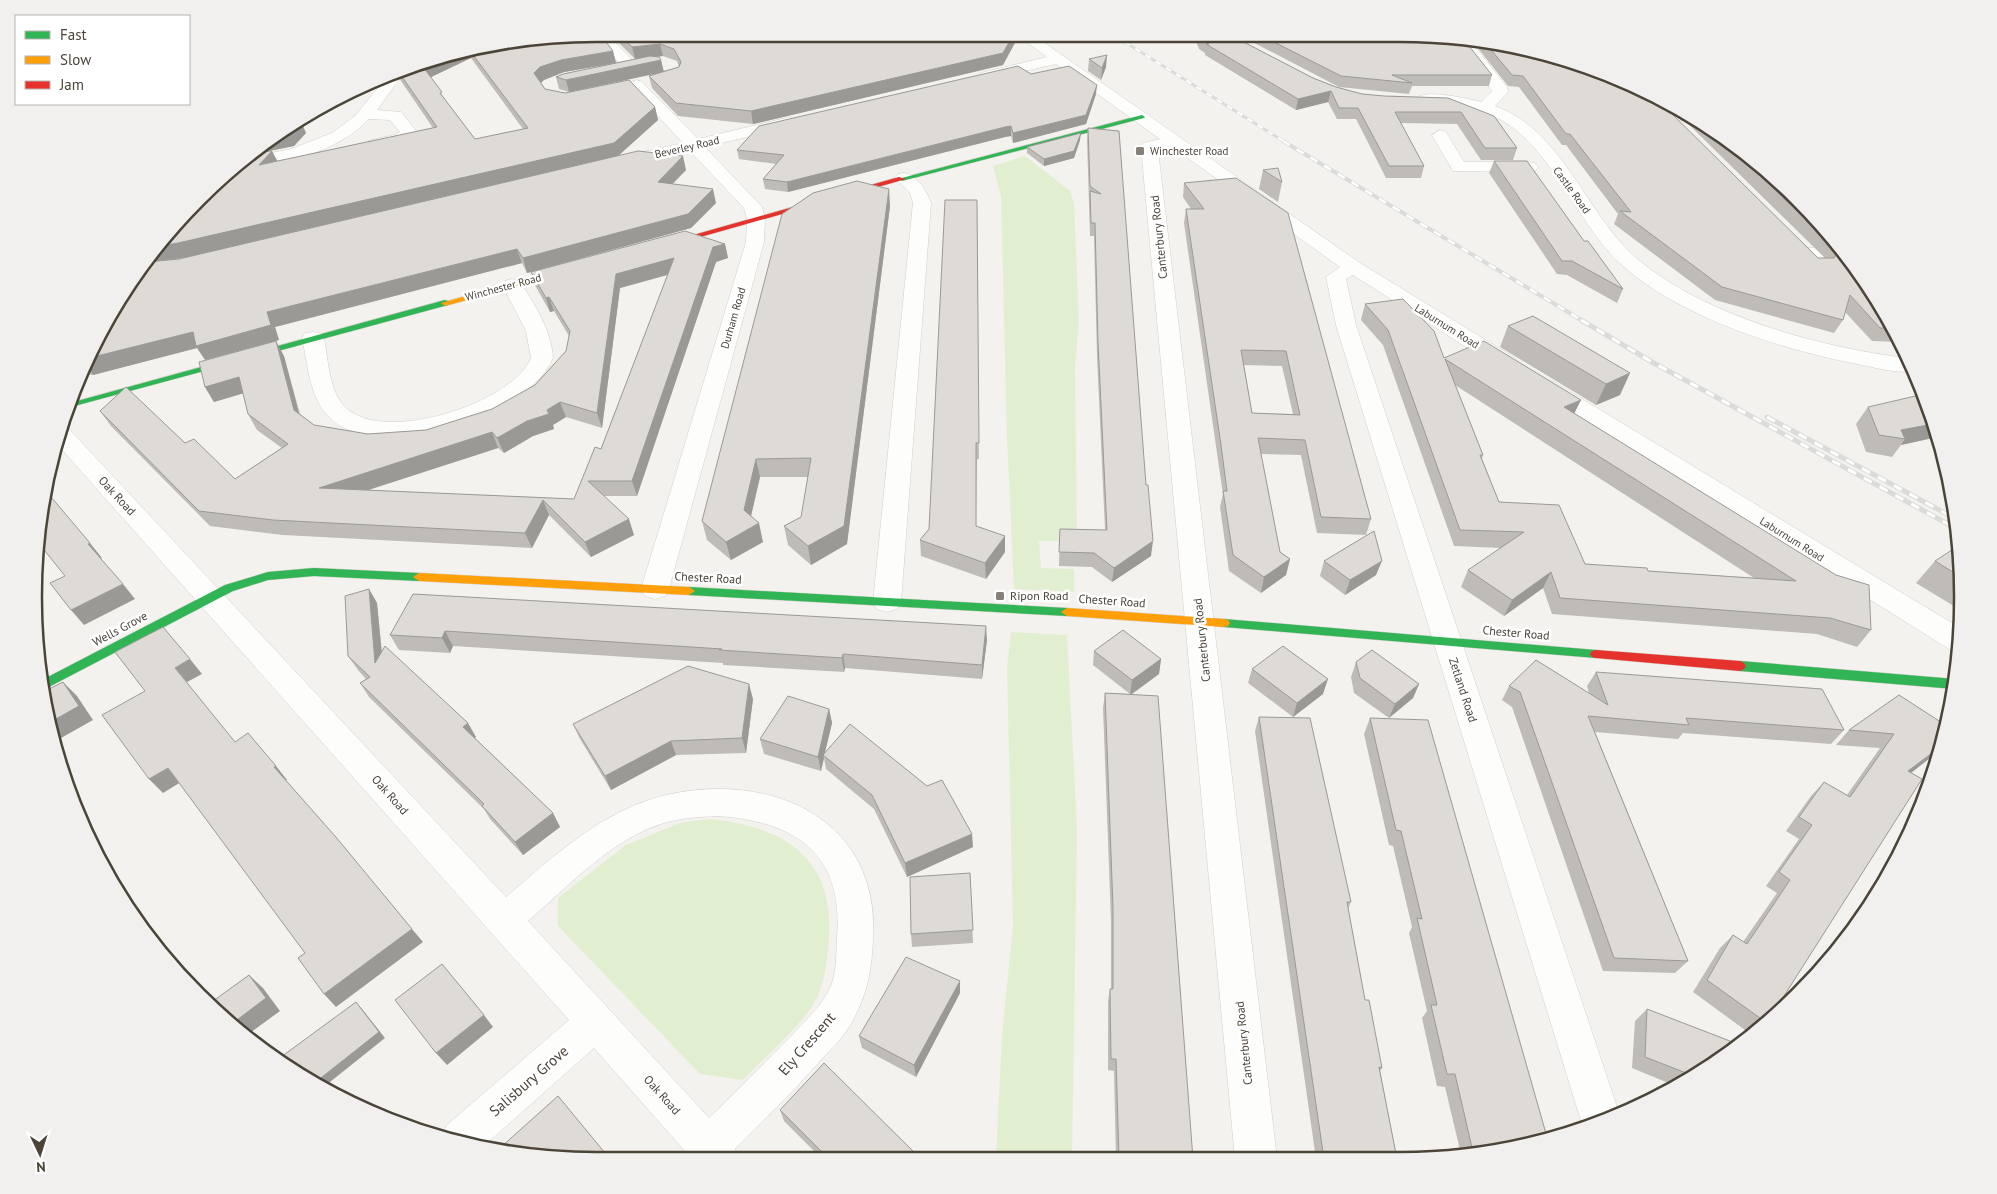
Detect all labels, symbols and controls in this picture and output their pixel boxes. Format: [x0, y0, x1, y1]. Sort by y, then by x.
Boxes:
legend [15, 15, 190, 105]
text: Fast [60, 25, 87, 44]
text: Slow [60, 50, 91, 69]
text: Jam [59, 75, 84, 94]
street label: Beverley Road [653, 133, 721, 161]
place label: Winchester Road [1150, 144, 1229, 158]
marker: Winchester Road [1134, 145, 1146, 157]
street label: Castle Road [1550, 164, 1594, 216]
street label: Canterbury Road [1147, 194, 1170, 280]
street label: Winchester Road [463, 270, 543, 304]
street label: Durham Road [718, 285, 749, 350]
street label: Laburnum Road [1412, 301, 1482, 351]
street label: Oak Road [95, 473, 139, 518]
street label: Laburnum Road [1757, 514, 1827, 564]
street label: Chester Road [674, 568, 742, 587]
place label: Ripon Road [1010, 588, 1068, 603]
marker: Ripon Road [994, 590, 1006, 602]
street label: Chester Road [1078, 591, 1146, 610]
street label: Canterbury Road [1190, 597, 1213, 683]
street label: Wells Grove [90, 608, 150, 649]
street label: Chester Road [1482, 622, 1550, 643]
street label: Zetland Road [1446, 656, 1481, 724]
street label: Oak Road [369, 772, 412, 818]
street label: Canterbury Road [1232, 1000, 1255, 1086]
street label: Ely Crescent [774, 1008, 839, 1079]
street label: Salisbury Grove [485, 1041, 572, 1120]
street label: Oak Road [641, 1072, 684, 1118]
north arrow [15, 1129, 65, 1179]
text: N [36, 1158, 46, 1176]

